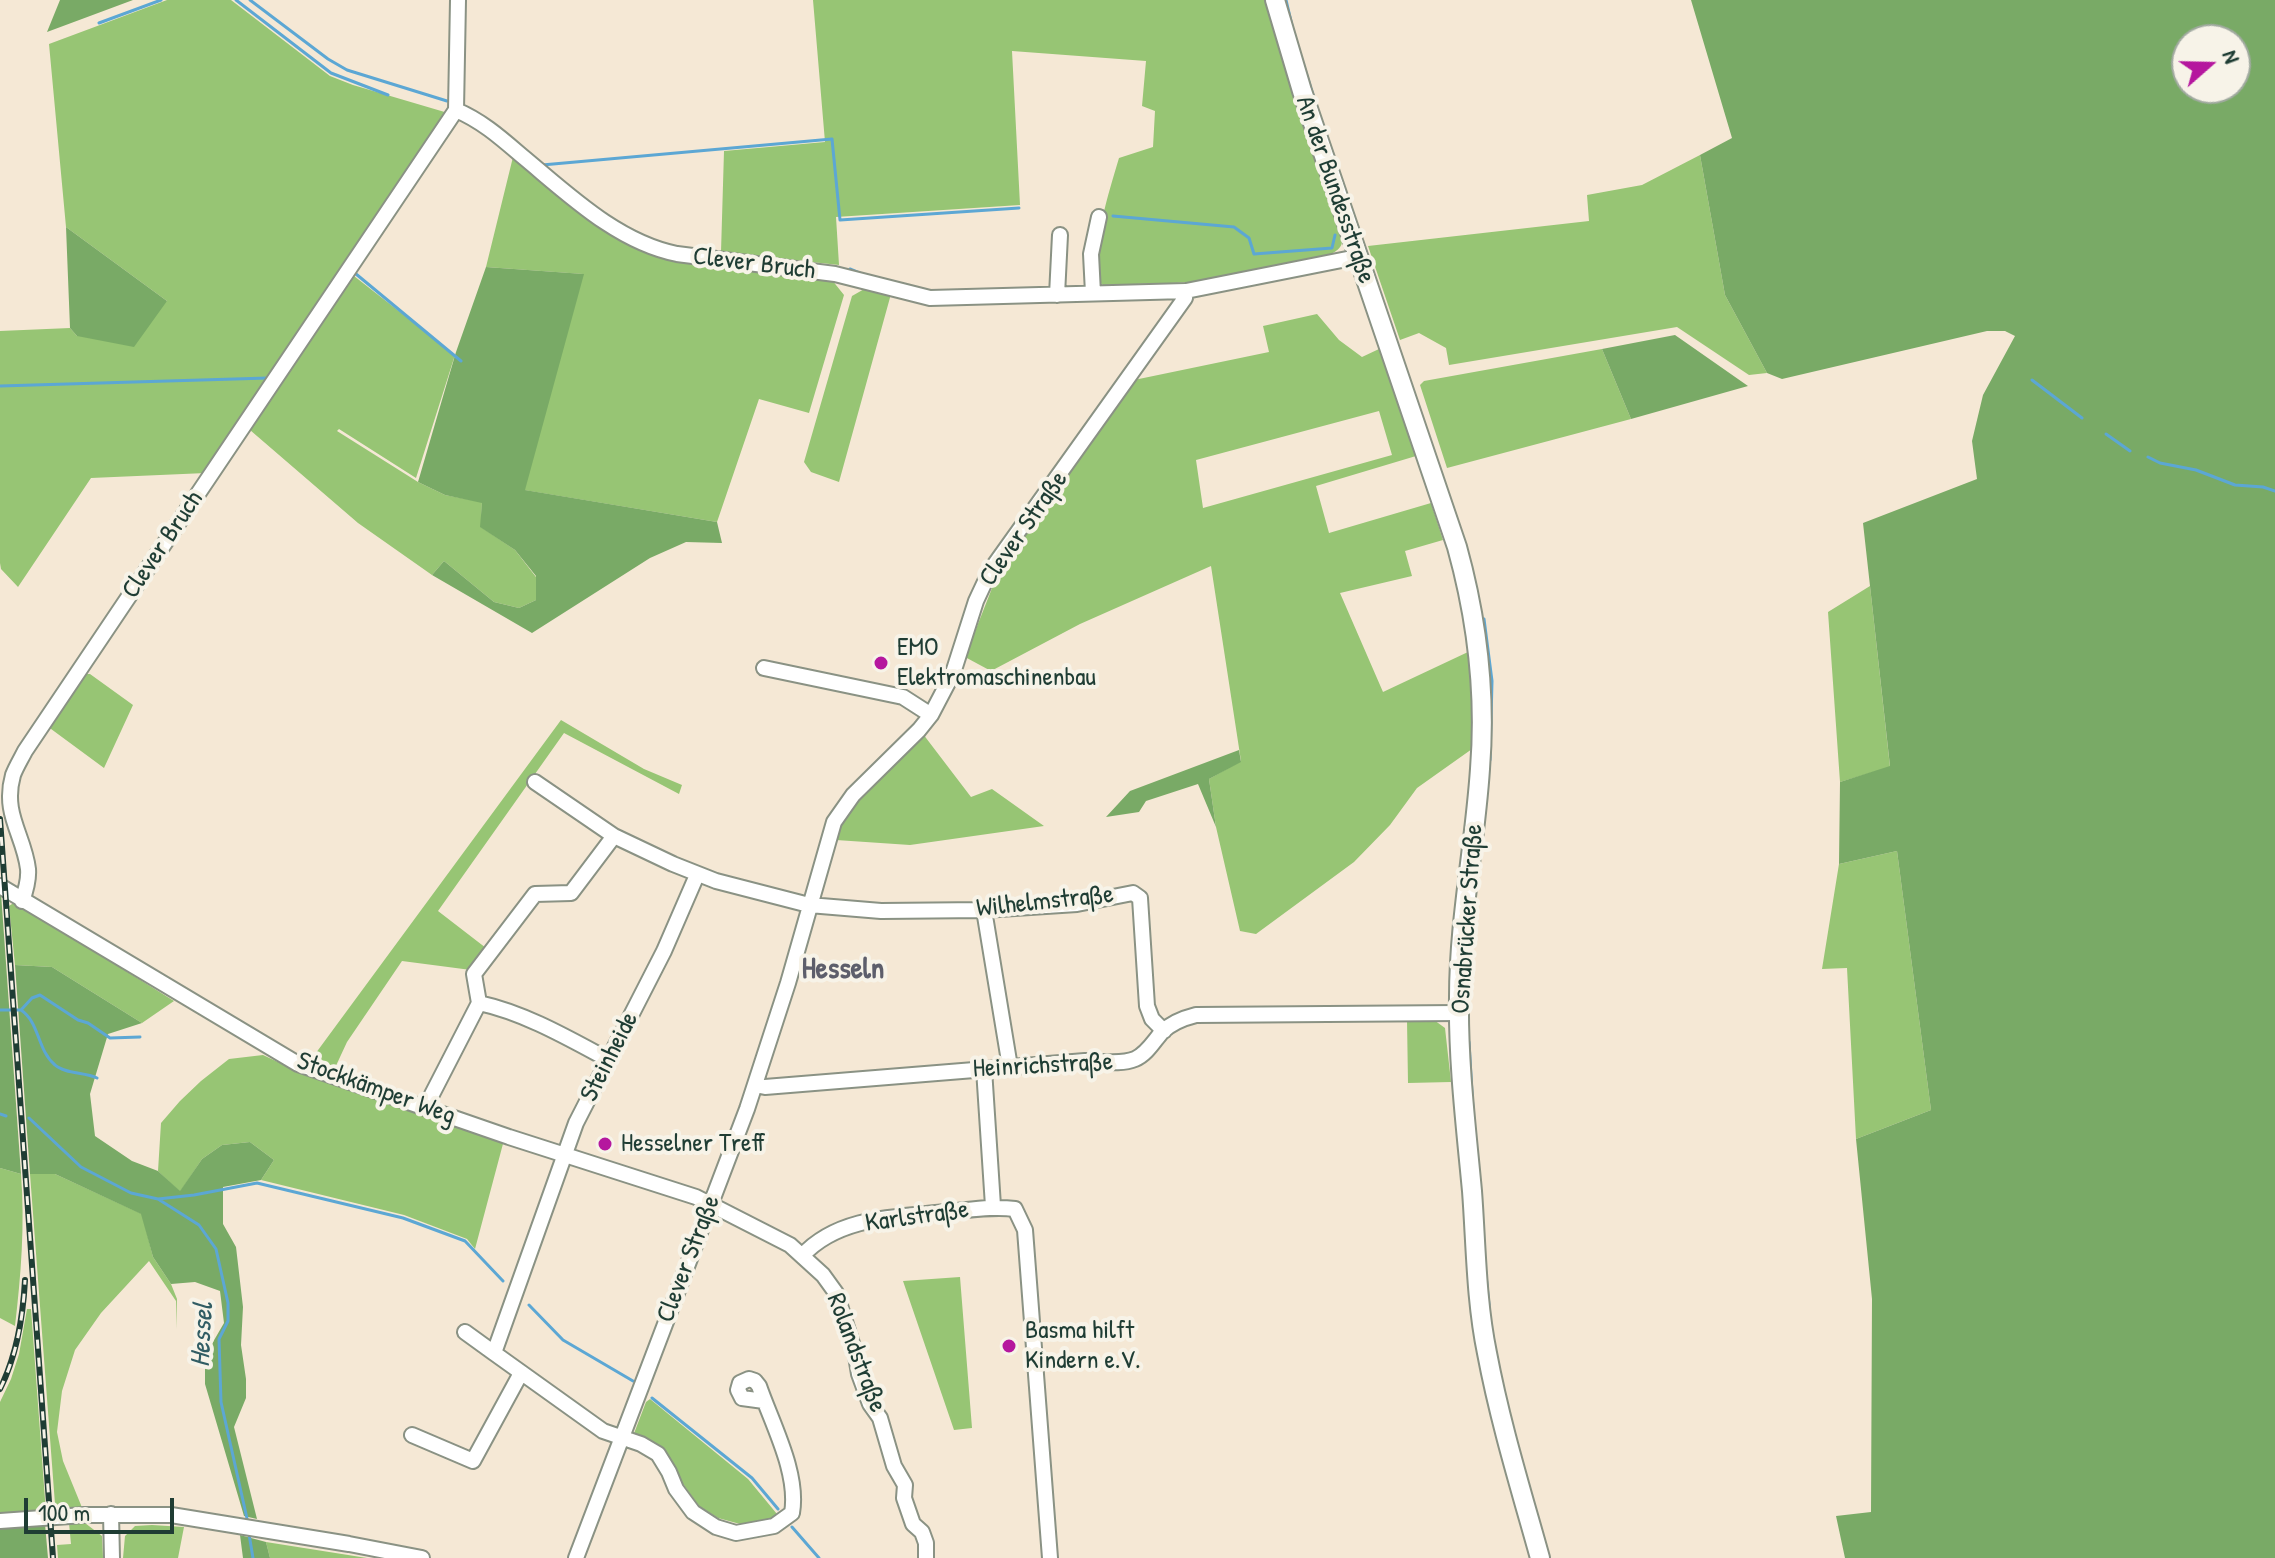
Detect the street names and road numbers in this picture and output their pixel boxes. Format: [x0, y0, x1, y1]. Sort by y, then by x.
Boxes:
street label: An der Bundesstraße [1288, 92, 1382, 288]
street label: Clever Bruch [691, 241, 817, 287]
street label: Clever Straße [973, 465, 1075, 593]
street label: Clever Bruch [116, 485, 210, 605]
street label: Osnabrücker Straße [1446, 823, 1490, 1015]
street label: Wilhelmstraße [975, 879, 1115, 925]
street label: Steinheide [574, 1007, 646, 1107]
street label: Stockkämper Weg [293, 1046, 459, 1132]
street label: Heinrichstraße [972, 1047, 1114, 1085]
street label: Clever Straße [651, 1191, 727, 1327]
street label: Karlstraße [863, 1194, 971, 1240]
street label: Rolandstraße [819, 1289, 893, 1417]

